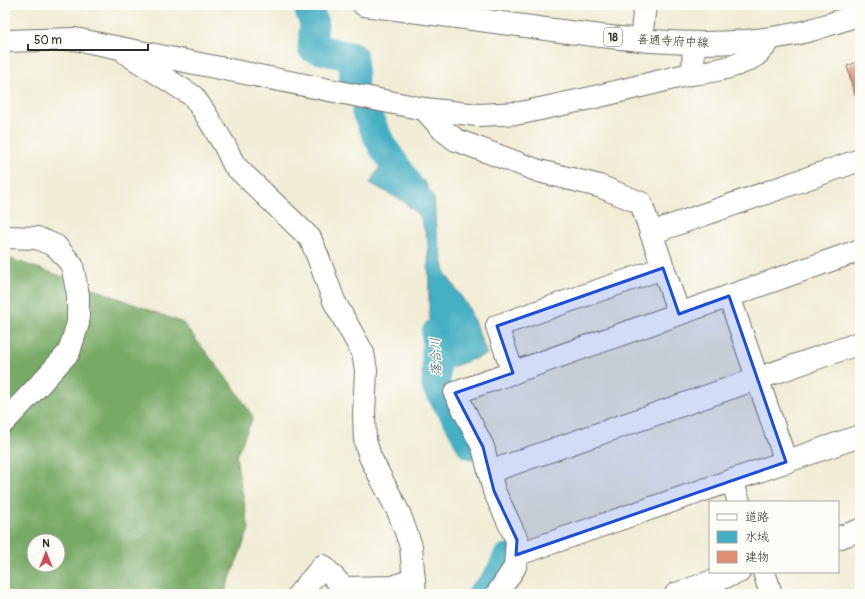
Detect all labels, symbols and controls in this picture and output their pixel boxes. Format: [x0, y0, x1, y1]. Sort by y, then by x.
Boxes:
scale bar [28, 26, 148, 52]
road number: 18 [604, 28, 622, 46]
street label: 善通寺府中線 [637, 32, 709, 51]
text: 50 m [34, 33, 62, 48]
water label: 落合川 [427, 337, 445, 377]
legend [709, 501, 839, 573]
text: 道路 [745, 510, 769, 525]
text: 水域 [745, 530, 769, 545]
north arrow [26, 533, 66, 573]
text: N [42, 537, 50, 550]
text: 建物 [745, 550, 769, 565]

